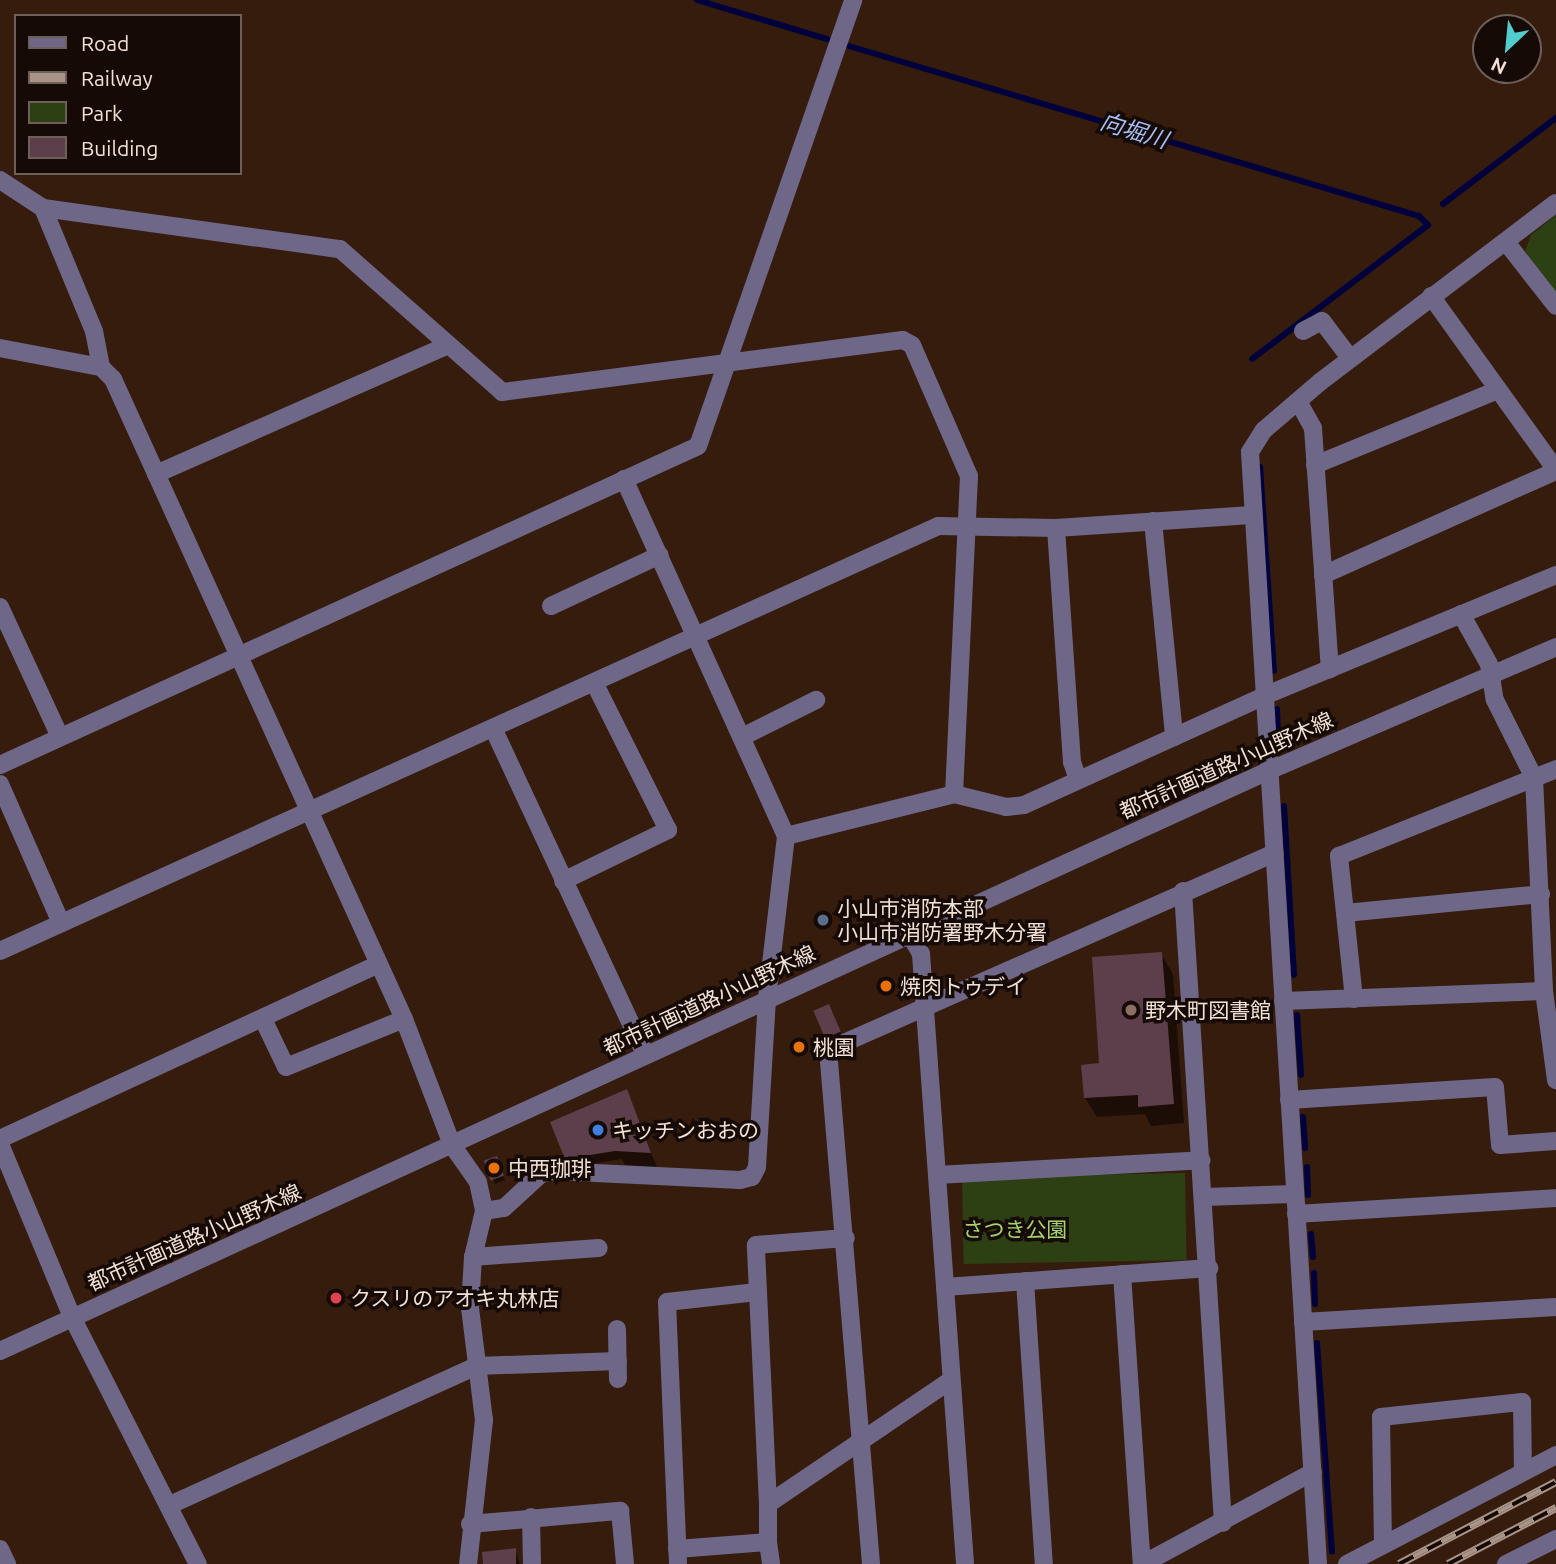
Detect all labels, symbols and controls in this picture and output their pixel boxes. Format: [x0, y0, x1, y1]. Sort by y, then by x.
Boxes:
legend [14, 14, 242, 175]
north arrow [1472, 14, 1542, 84]
text: Road [81, 31, 129, 55]
text: N [1487, 53, 1510, 79]
text: Railway [81, 66, 153, 90]
text: Park [81, 101, 123, 125]
water label: 向堀川 [1097, 108, 1171, 154]
text: Building [81, 136, 158, 160]
street label: 都市計画道路小山野木線 [1115, 707, 1337, 823]
place label: 小山市消防本部 小山市消防署野木分署 [837, 895, 1047, 945]
marker: 小山市消防本部 小山市消防署野木分署 [815, 912, 831, 928]
street label: 都市計画道路小山野木線 [599, 940, 819, 1060]
place label: 焼肉トゥデイ [900, 973, 1026, 999]
marker: 焼肉トゥデイ [878, 978, 894, 994]
place label: 野木町図書館 [1145, 997, 1271, 1023]
marker: 野木町図書館 [1123, 1002, 1139, 1018]
place label: 桃園 [813, 1034, 855, 1060]
marker: 桃園 [791, 1039, 807, 1055]
place label: キッチンおおの [612, 1117, 759, 1143]
marker: キッチンおおの [590, 1122, 606, 1138]
place label: 中西珈琲 [508, 1155, 592, 1181]
marker: 中西珈琲 [486, 1160, 502, 1176]
street label: 都市計画道路小山野木線 [83, 1179, 305, 1295]
park label: さつき公園 [963, 1216, 1067, 1242]
place label: クスリのアオキ丸林店 [350, 1285, 560, 1311]
marker: クスリのアオキ丸林店 [328, 1290, 344, 1306]

